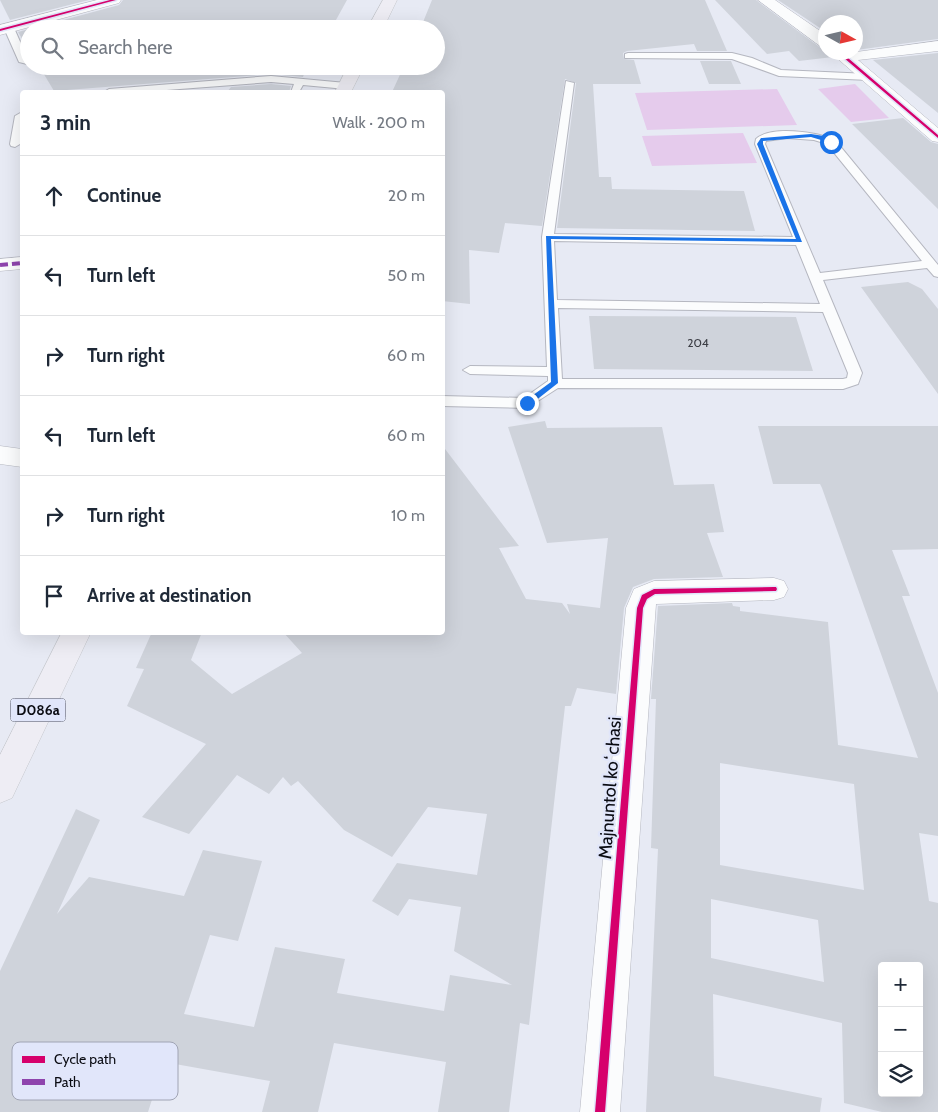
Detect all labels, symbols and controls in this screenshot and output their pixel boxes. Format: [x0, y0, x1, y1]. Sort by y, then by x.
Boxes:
north arrow [818, 15, 863, 60]
search box [20, 20, 445, 75]
icon: search [38, 34, 66, 62]
text: Search here [78, 36, 172, 59]
text: 3 min [40, 110, 91, 135]
text: Walk · 200 m [333, 113, 425, 132]
route start [820, 131, 843, 154]
icon: ahead [40, 182, 68, 210]
text: Continue [87, 184, 161, 207]
text: 20 m [388, 186, 425, 205]
icon: left [40, 262, 68, 290]
text: Turn left [87, 264, 155, 287]
text: 50 m [388, 266, 425, 285]
house number: 204 [687, 335, 709, 350]
icon: right [40, 342, 68, 370]
text: Turn right [87, 344, 165, 367]
text: 60 m [387, 346, 425, 365]
route end [516, 392, 539, 415]
icon: left [40, 422, 68, 450]
text: Turn left [87, 424, 155, 447]
text: 60 m [387, 426, 425, 445]
icon: right [40, 502, 68, 530]
text: Turn right [87, 504, 165, 527]
text: 10 m [391, 506, 425, 525]
icon: arrive [40, 582, 68, 610]
text: Arrive at destination [87, 584, 251, 607]
road number: D086a [10, 698, 66, 722]
street label: Majnuntol koʻchasi [594, 716, 626, 860]
map controls [878, 962, 923, 1097]
button: + [878, 962, 923, 1007]
button: − [878, 1007, 923, 1052]
legend [12, 1042, 178, 1100]
text: Cycle path [54, 1050, 116, 1068]
button: layers [878, 1052, 923, 1097]
text: Path [54, 1073, 81, 1091]

